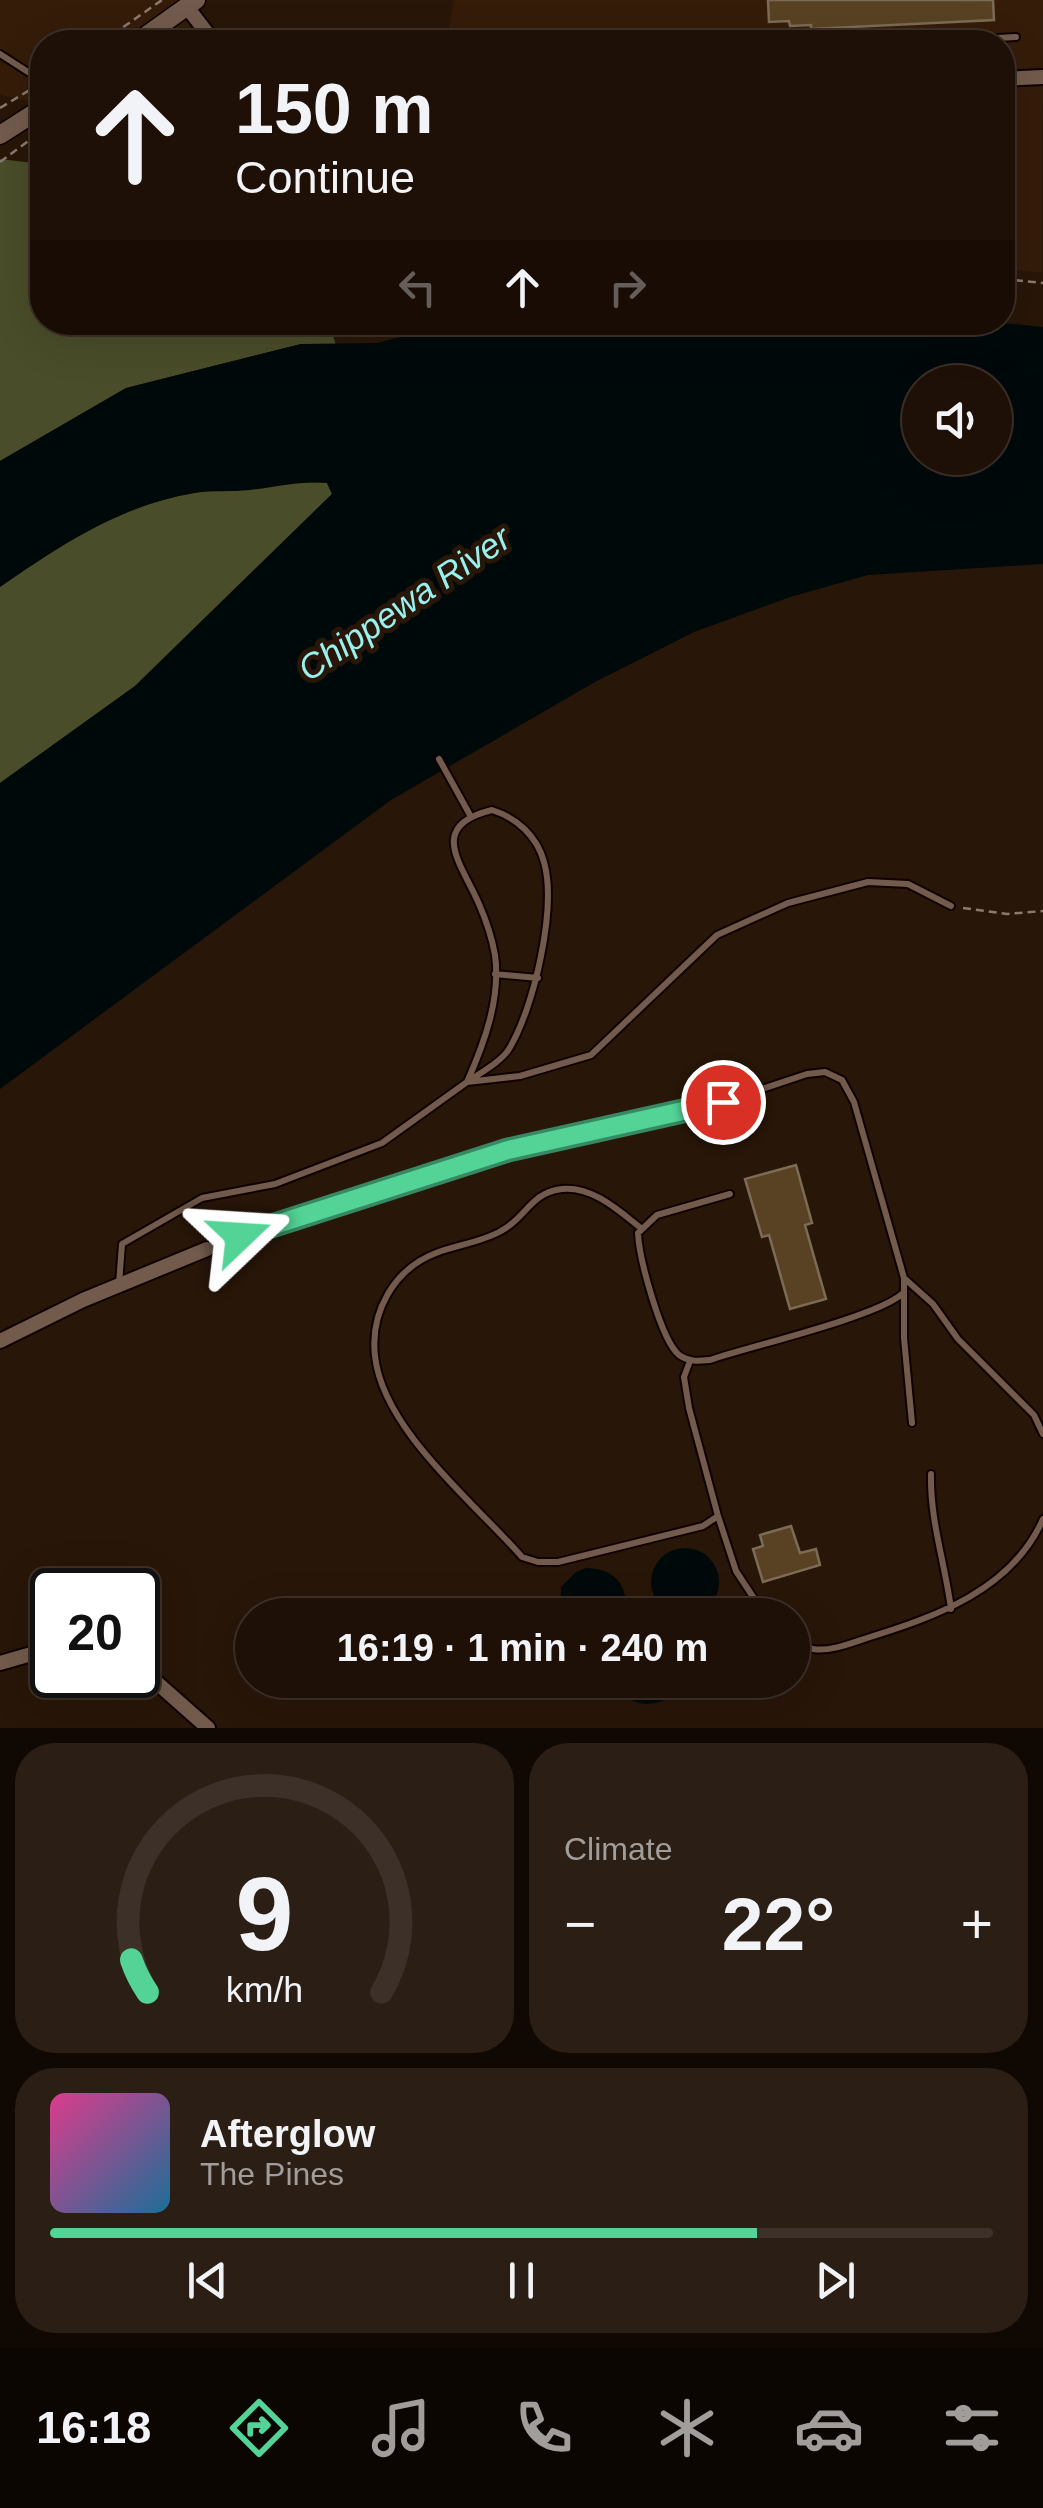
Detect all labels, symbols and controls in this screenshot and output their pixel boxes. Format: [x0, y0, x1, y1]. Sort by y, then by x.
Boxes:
icon: ahead [70, 70, 200, 200]
text: 150 m [235, 70, 433, 148]
text: Continue [235, 152, 415, 203]
icon: left [390, 260, 445, 315]
icon: ahead [495, 260, 550, 315]
icon: right [600, 260, 655, 315]
map controls [902, 365, 1012, 475]
button: sound [902, 365, 1012, 475]
water label: Chippewa River [291, 517, 518, 688]
pin [681, 1060, 766, 1145]
icon: arrive [696, 1075, 751, 1130]
position arrow [188, 1184, 292, 1288]
speed limit sign: 20 [30, 1568, 160, 1698]
text: 16:19 · 1 min · 240 m [337, 1627, 708, 1669]
text: Climate [564, 1831, 672, 1867]
text: 9 [236, 1856, 293, 1972]
text: 22° [722, 1882, 835, 1966]
text: − [564, 1893, 596, 1955]
text: + [961, 1893, 993, 1955]
text: km/h [226, 1970, 303, 2010]
text: Afterglow [200, 2113, 375, 2155]
text: The Pines [200, 2156, 344, 2192]
icon: previous [180, 2253, 235, 2308]
icon: pause [494, 2253, 549, 2308]
icon: next [808, 2253, 863, 2308]
icon: directions [224, 2393, 294, 2463]
icon: music [366, 2393, 436, 2463]
icon: phone [509, 2393, 579, 2463]
icon: climate [652, 2393, 722, 2463]
icon: car [794, 2393, 864, 2463]
icon: filters [937, 2393, 1007, 2463]
text: 16:18 [36, 2402, 151, 2453]

